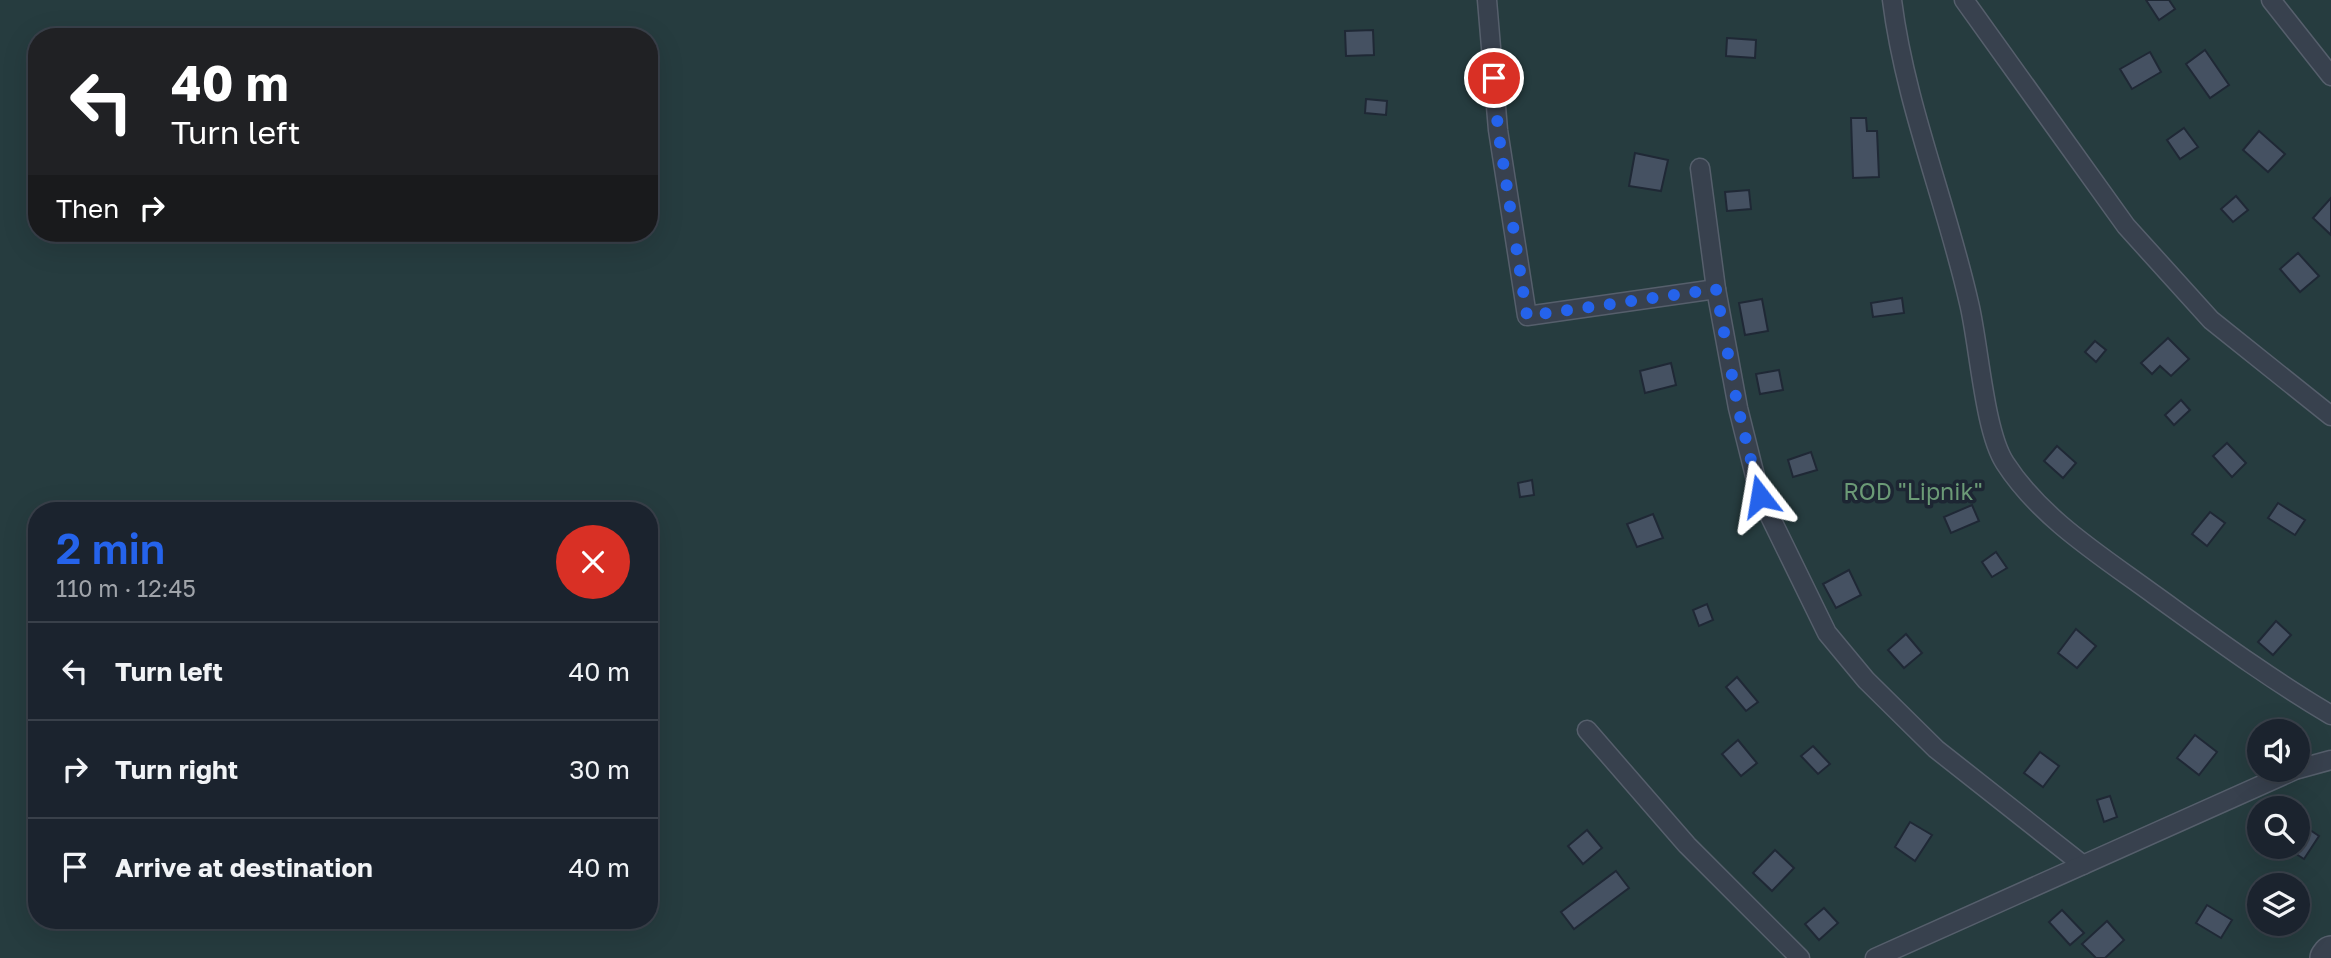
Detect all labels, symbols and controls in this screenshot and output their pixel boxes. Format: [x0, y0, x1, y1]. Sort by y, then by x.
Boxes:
pin [1464, 48, 1524, 108]
text: 40 m [171, 53, 289, 112]
icon: left [56, 56, 147, 147]
icon: arrive [1475, 59, 1513, 97]
text: Turn left [171, 113, 300, 151]
icon: right [133, 189, 171, 227]
text: Then [56, 193, 119, 224]
position arrow [1723, 459, 1797, 533]
park label: ROD "Lipnik" [1843, 477, 1983, 505]
text: 2 min [56, 523, 165, 573]
button: close [556, 525, 630, 599]
text: 110 m · 12:45 [56, 574, 196, 602]
icon: left [56, 652, 94, 690]
text: Turn left [115, 656, 223, 687]
text: 40 m [569, 656, 630, 687]
map controls [2247, 719, 2310, 936]
button: sound [2247, 719, 2310, 782]
icon: right [56, 750, 94, 788]
text: Turn right [115, 754, 238, 785]
text: 30 m [569, 754, 630, 785]
button: search [2247, 796, 2310, 859]
icon: arrive [56, 848, 94, 886]
text: Arrive at destination [115, 852, 373, 883]
text: 40 m [569, 852, 630, 883]
button: layers [2247, 873, 2310, 936]

